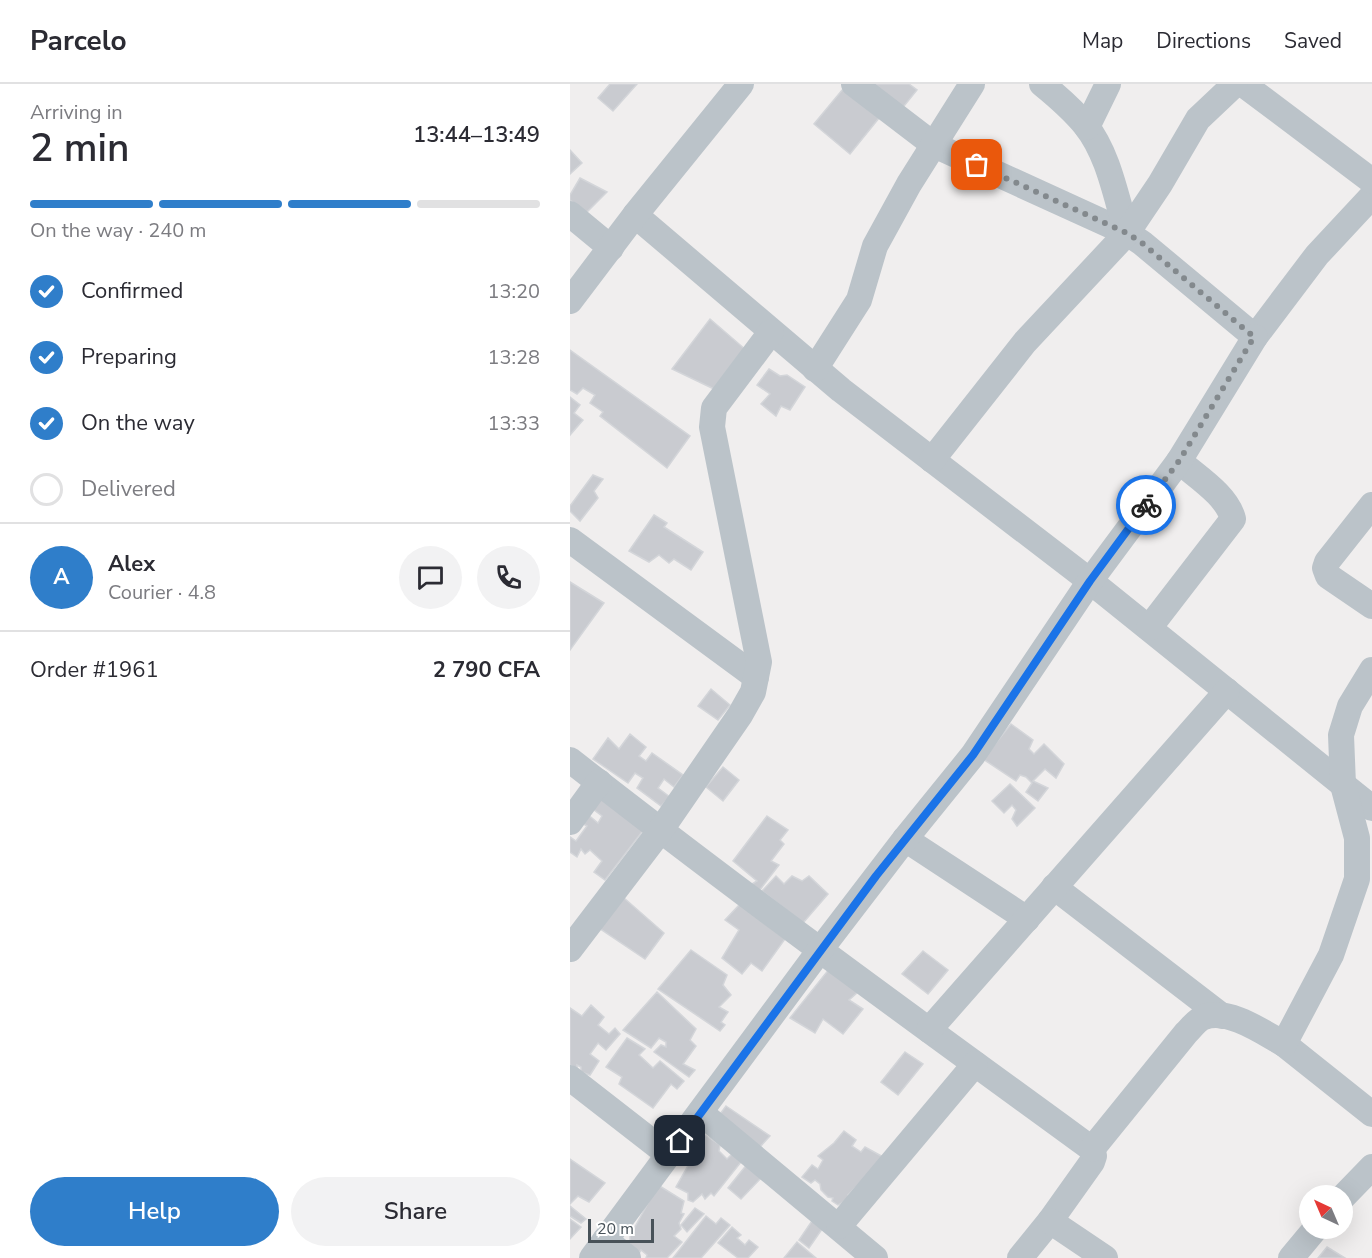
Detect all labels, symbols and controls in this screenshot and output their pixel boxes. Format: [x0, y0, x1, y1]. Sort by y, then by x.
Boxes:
text: Parcelo [30, 22, 127, 60]
text: Map [1082, 27, 1123, 55]
text: Directions [1156, 27, 1251, 55]
text: Saved [1284, 27, 1342, 55]
text: Arriving in [30, 99, 123, 126]
text: 13:44–13:49 [413, 120, 540, 150]
text: 2 min [30, 122, 129, 175]
pin [951, 139, 1002, 190]
icon: bag [960, 148, 993, 181]
text: On the way · 240 m [30, 217, 206, 244]
icon: check [30, 275, 63, 308]
text: Confirmed [81, 276, 183, 306]
text: 13:20 [487, 278, 540, 305]
icon: check [30, 341, 63, 374]
text: Preparing [81, 342, 177, 372]
text: 13:28 [487, 344, 540, 371]
icon: check [30, 407, 63, 440]
text: On the way [81, 408, 195, 438]
text: 13:33 [487, 410, 540, 437]
text: Delivered [81, 474, 176, 504]
courier [1116, 475, 1176, 535]
icon: bike [1130, 489, 1163, 522]
button: chat [399, 546, 462, 609]
button: phone [477, 546, 540, 609]
text: Alex [108, 549, 155, 579]
text: A [53, 562, 70, 592]
text: Courier · 4.8 [108, 579, 216, 606]
text: Order #1961 [30, 655, 159, 685]
text: 2 790 CFA [433, 655, 540, 685]
pin [654, 1115, 705, 1166]
icon: home [663, 1124, 696, 1157]
button: Help [30, 1177, 279, 1246]
button: Share [291, 1177, 540, 1246]
north arrow [1299, 1185, 1353, 1239]
map controls [1299, 1185, 1353, 1239]
scale bar [588, 1216, 654, 1244]
text: 20 m [597, 1218, 634, 1240]

